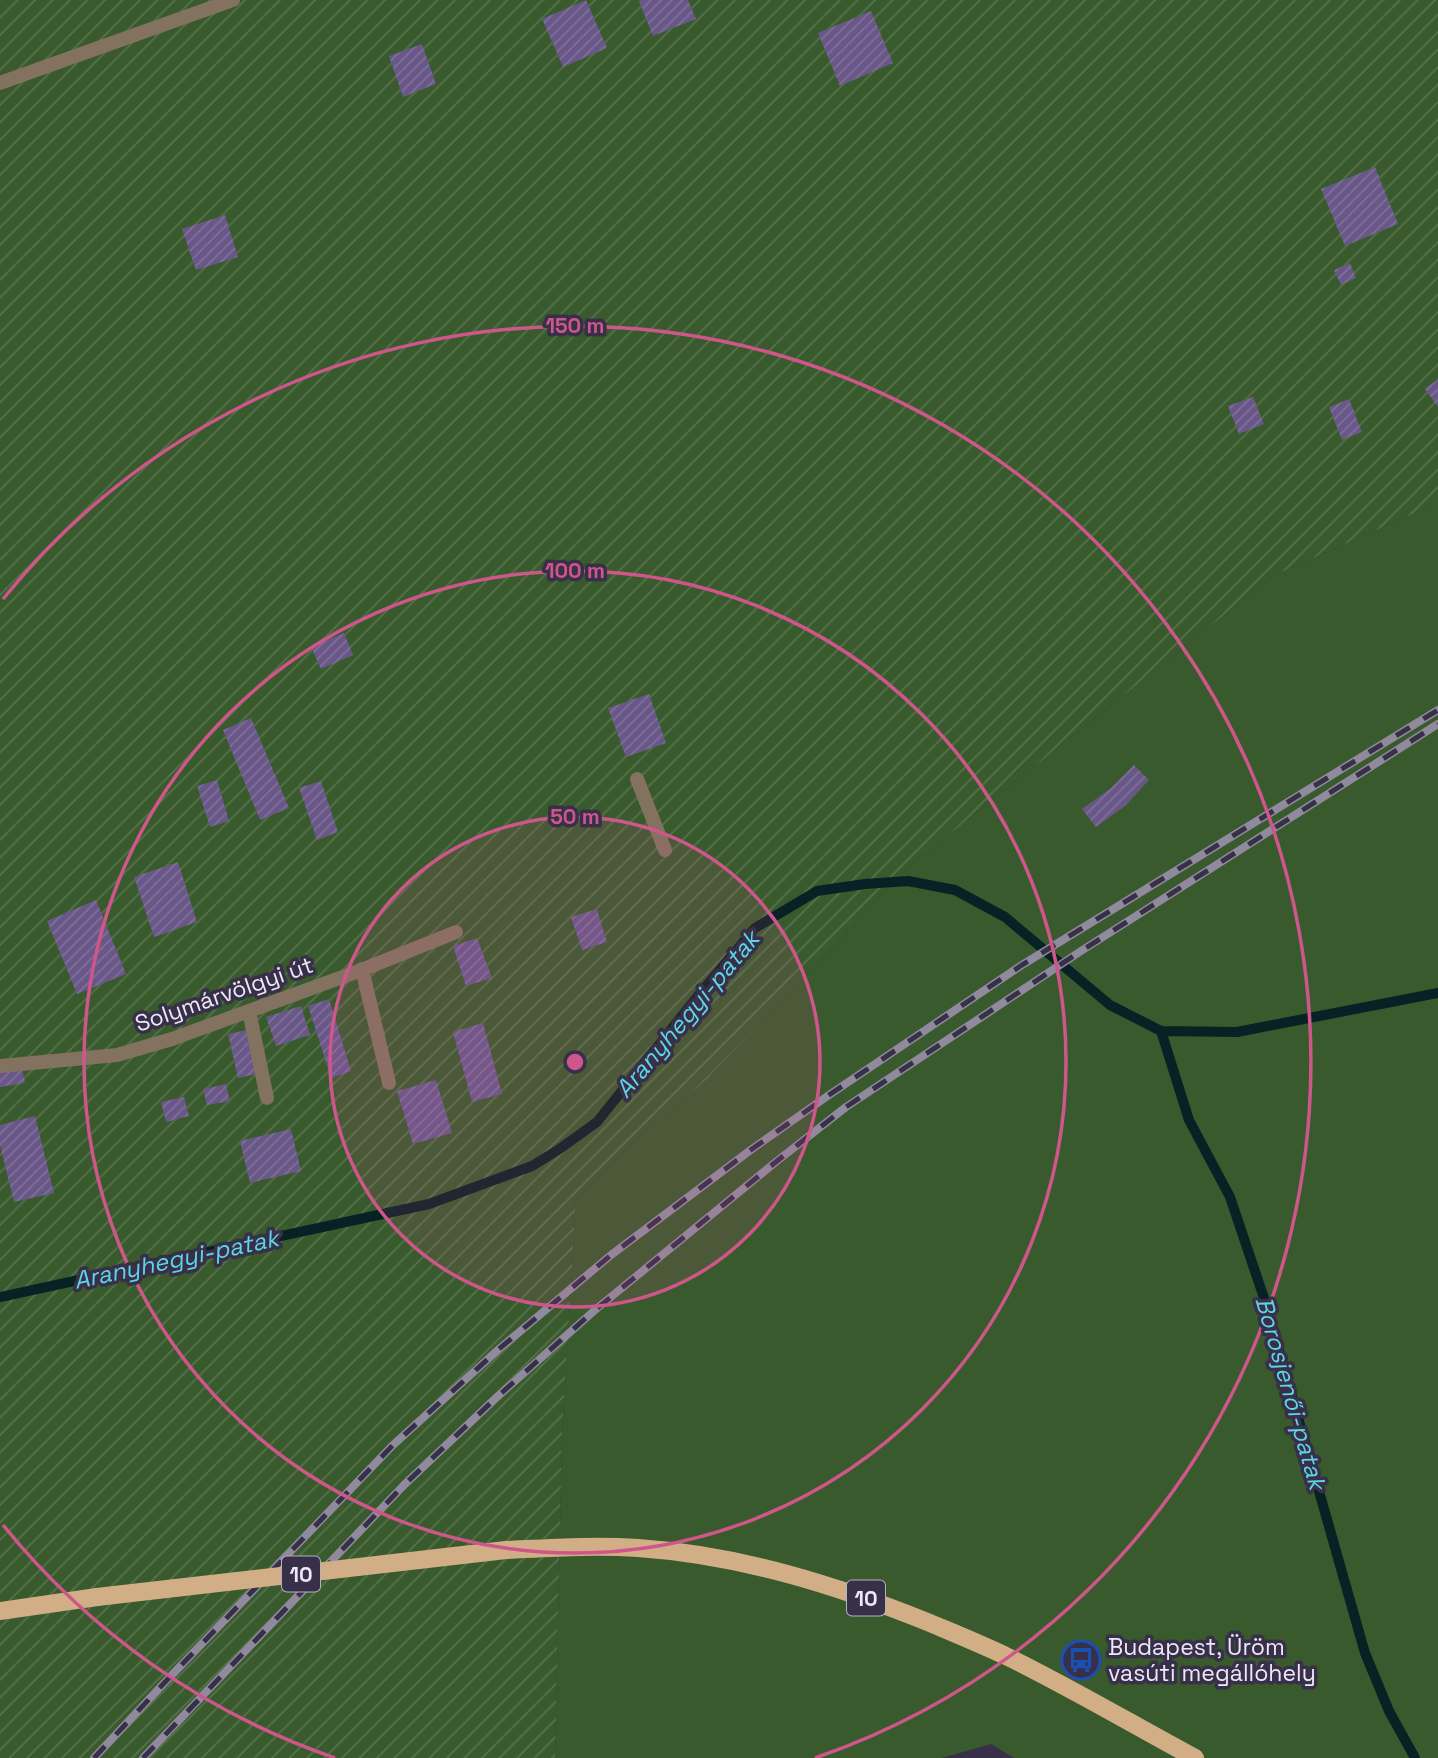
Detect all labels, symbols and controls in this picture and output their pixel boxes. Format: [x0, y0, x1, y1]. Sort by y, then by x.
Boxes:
text: 150 m [546, 312, 604, 339]
text: 100 m [545, 557, 605, 584]
text: 50 m [550, 803, 600, 830]
water label: Aranyhegyi-patak [608, 922, 768, 1104]
street label: Solymárvölgyi út [131, 949, 317, 1039]
centre of rings [563, 1050, 587, 1074]
water label: Aranyhegyi-patak [71, 1221, 284, 1296]
water label: Borosjenői-patak [1249, 1293, 1334, 1496]
road number: 10 [282, 1556, 320, 1592]
road number: 10 [847, 1580, 885, 1616]
place label: Budapest, Üröm vasúti megállóhely [1108, 1632, 1316, 1688]
bus stop icon: Budapest, Üröm vasúti megállóhely [1060, 1639, 1102, 1681]

